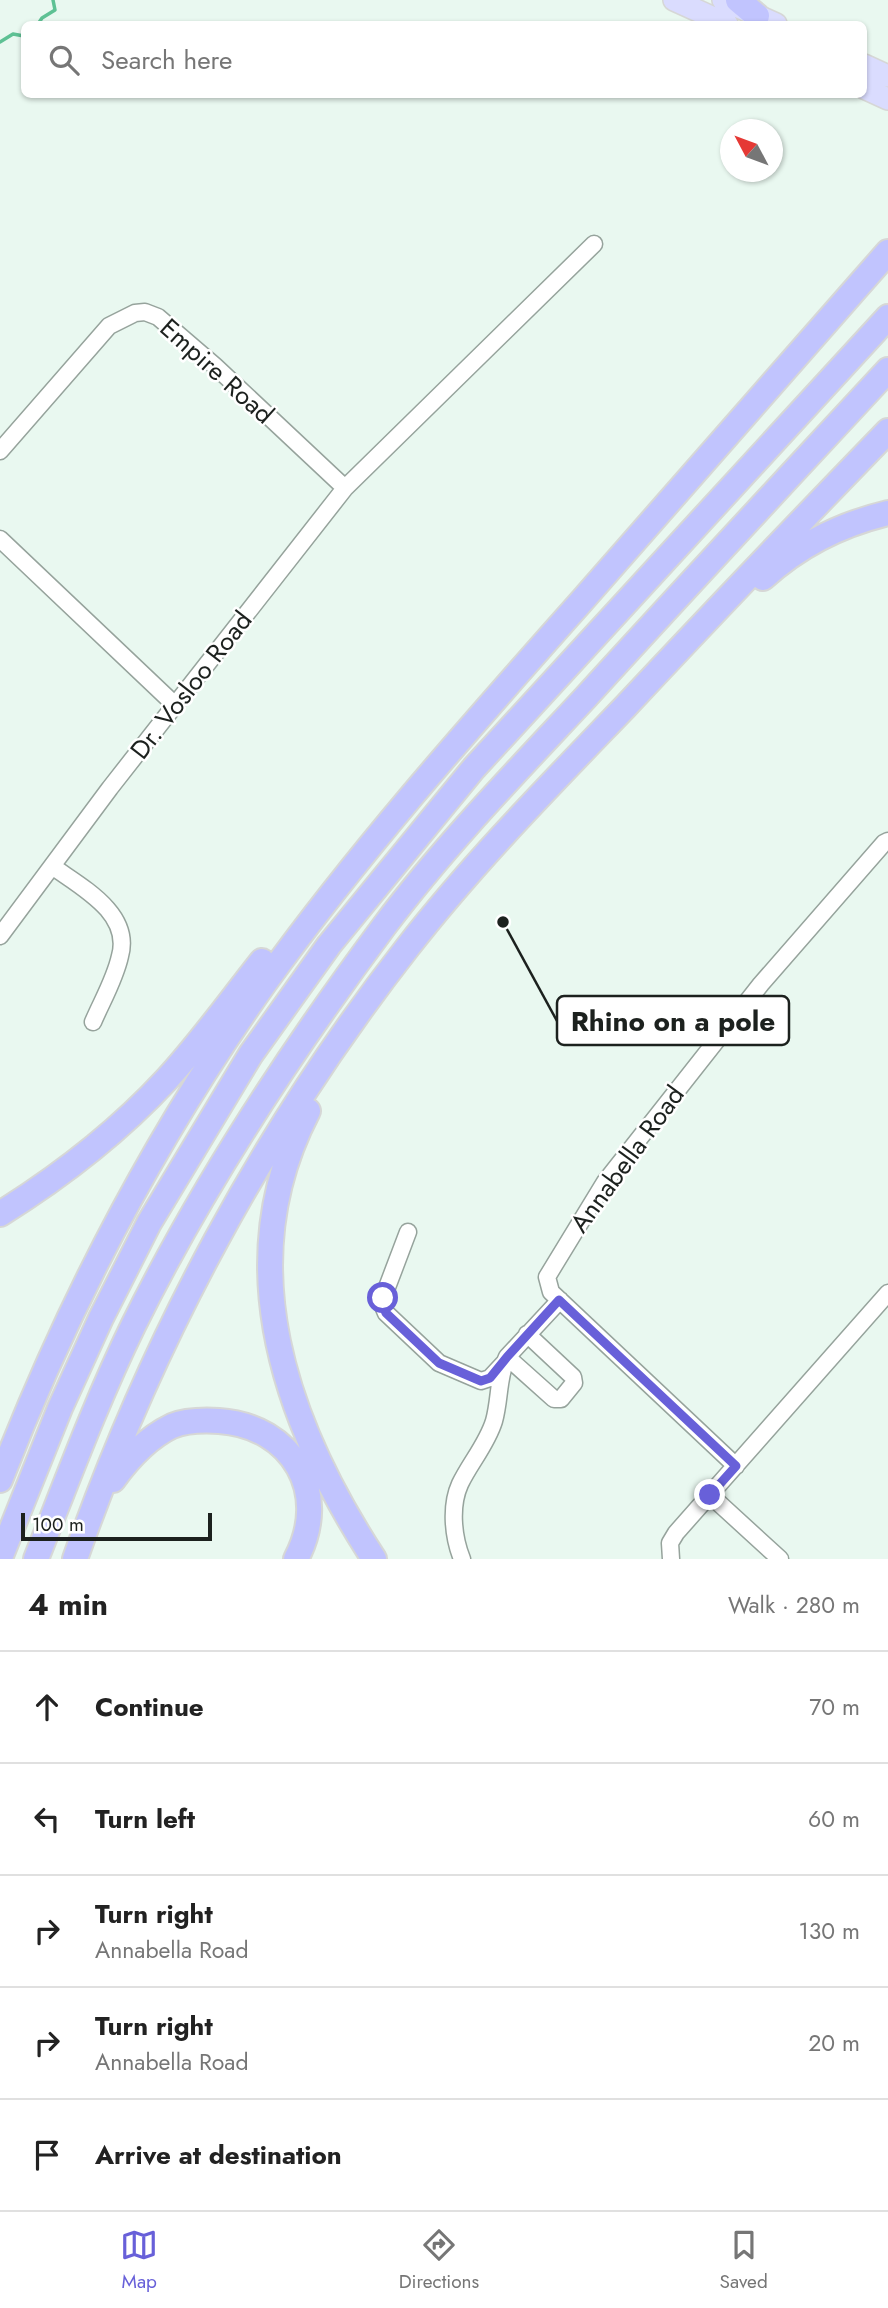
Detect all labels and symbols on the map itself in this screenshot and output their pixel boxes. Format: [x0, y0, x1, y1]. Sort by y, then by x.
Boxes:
north arrow [720, 119, 783, 182]
street label: Empire Road [152, 309, 282, 433]
street label: Dr. Vosloo Road [121, 603, 261, 767]
callout: Rhino on a pole [557, 996, 789, 1045]
text: Rhino on a pole [571, 1001, 775, 1042]
street label: Annabella Road [561, 1078, 693, 1240]
route start [367, 1282, 398, 1313]
route end [694, 1479, 725, 1510]
scale bar [21, 1510, 212, 1542]

